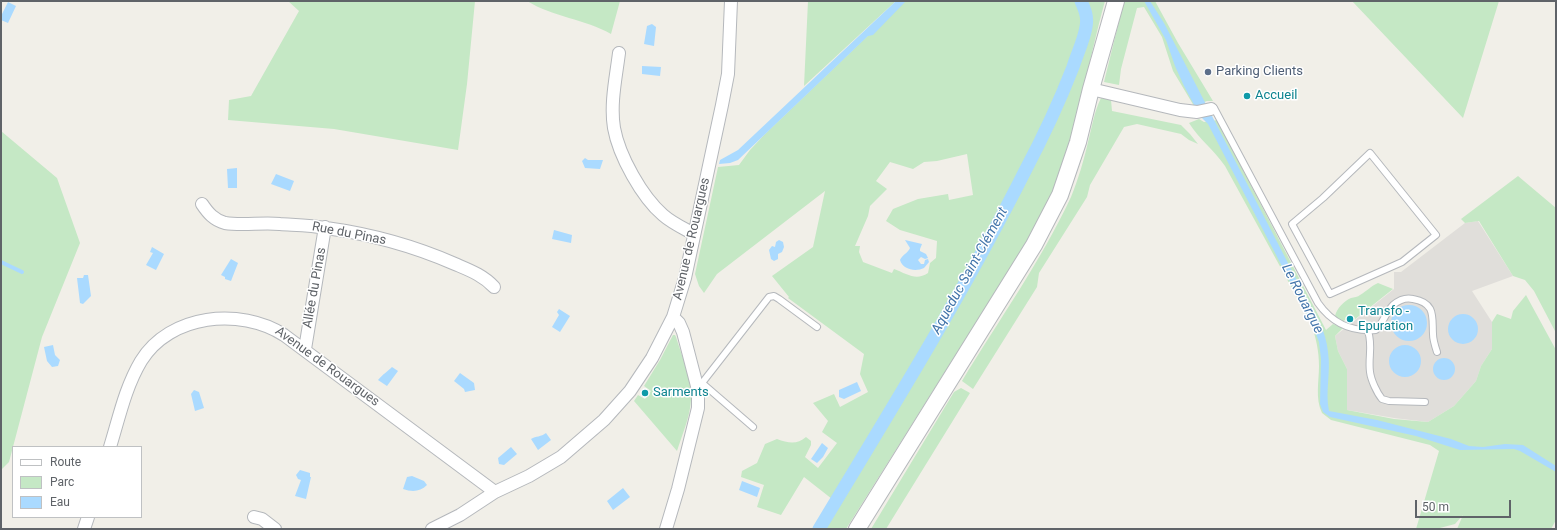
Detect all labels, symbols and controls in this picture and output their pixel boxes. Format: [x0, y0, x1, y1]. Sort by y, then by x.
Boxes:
place label: Parking Clients [1216, 64, 1303, 80]
marker: Parking Clients [1203, 67, 1213, 77]
place label: Accueil [1255, 88, 1297, 104]
marker: Accueil [1242, 91, 1252, 101]
street label: Avenue de Rouargues [670, 176, 714, 302]
water label: Aqueduc Saint-Clément [928, 205, 1012, 337]
street label: Rue du Pinas [311, 219, 387, 249]
street label: Allée du Pinas [300, 246, 330, 330]
water label: Le Rouargue [1277, 261, 1327, 337]
place label: Transfo - Epuration [1358, 304, 1413, 335]
marker: Transfo - Epuration [1345, 314, 1355, 324]
street label: Avenue de Rouargues [272, 324, 382, 410]
place label: Sarments [653, 385, 709, 401]
marker: Sarments [640, 388, 650, 398]
legend [12, 446, 142, 518]
text: Route [50, 455, 81, 469]
text: Parc [50, 475, 74, 489]
scale bar [1417, 492, 1513, 518]
text: Eau [50, 495, 70, 509]
text: 50 m [1422, 500, 1449, 514]

